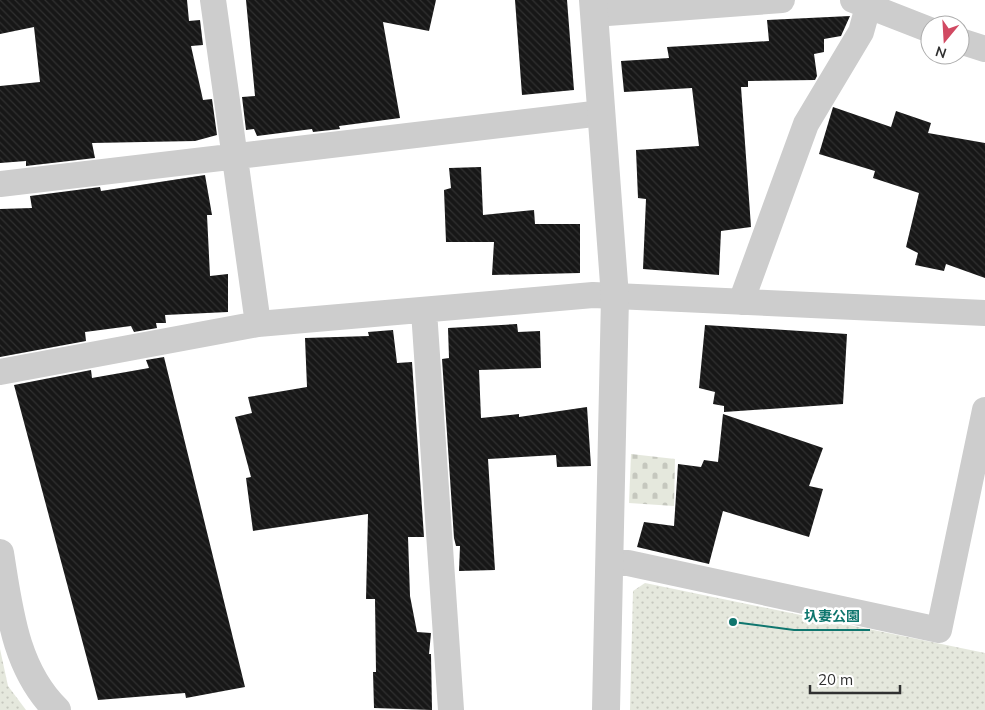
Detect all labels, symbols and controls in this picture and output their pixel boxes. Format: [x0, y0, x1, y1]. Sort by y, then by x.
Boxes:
north arrow [920, 15, 970, 65]
text: N [933, 42, 949, 63]
callout: 圦妻公園 [794, 601, 870, 630]
text: 圦妻公園 [804, 607, 860, 625]
scale bar [810, 662, 900, 694]
text: 20 m [818, 670, 853, 689]

